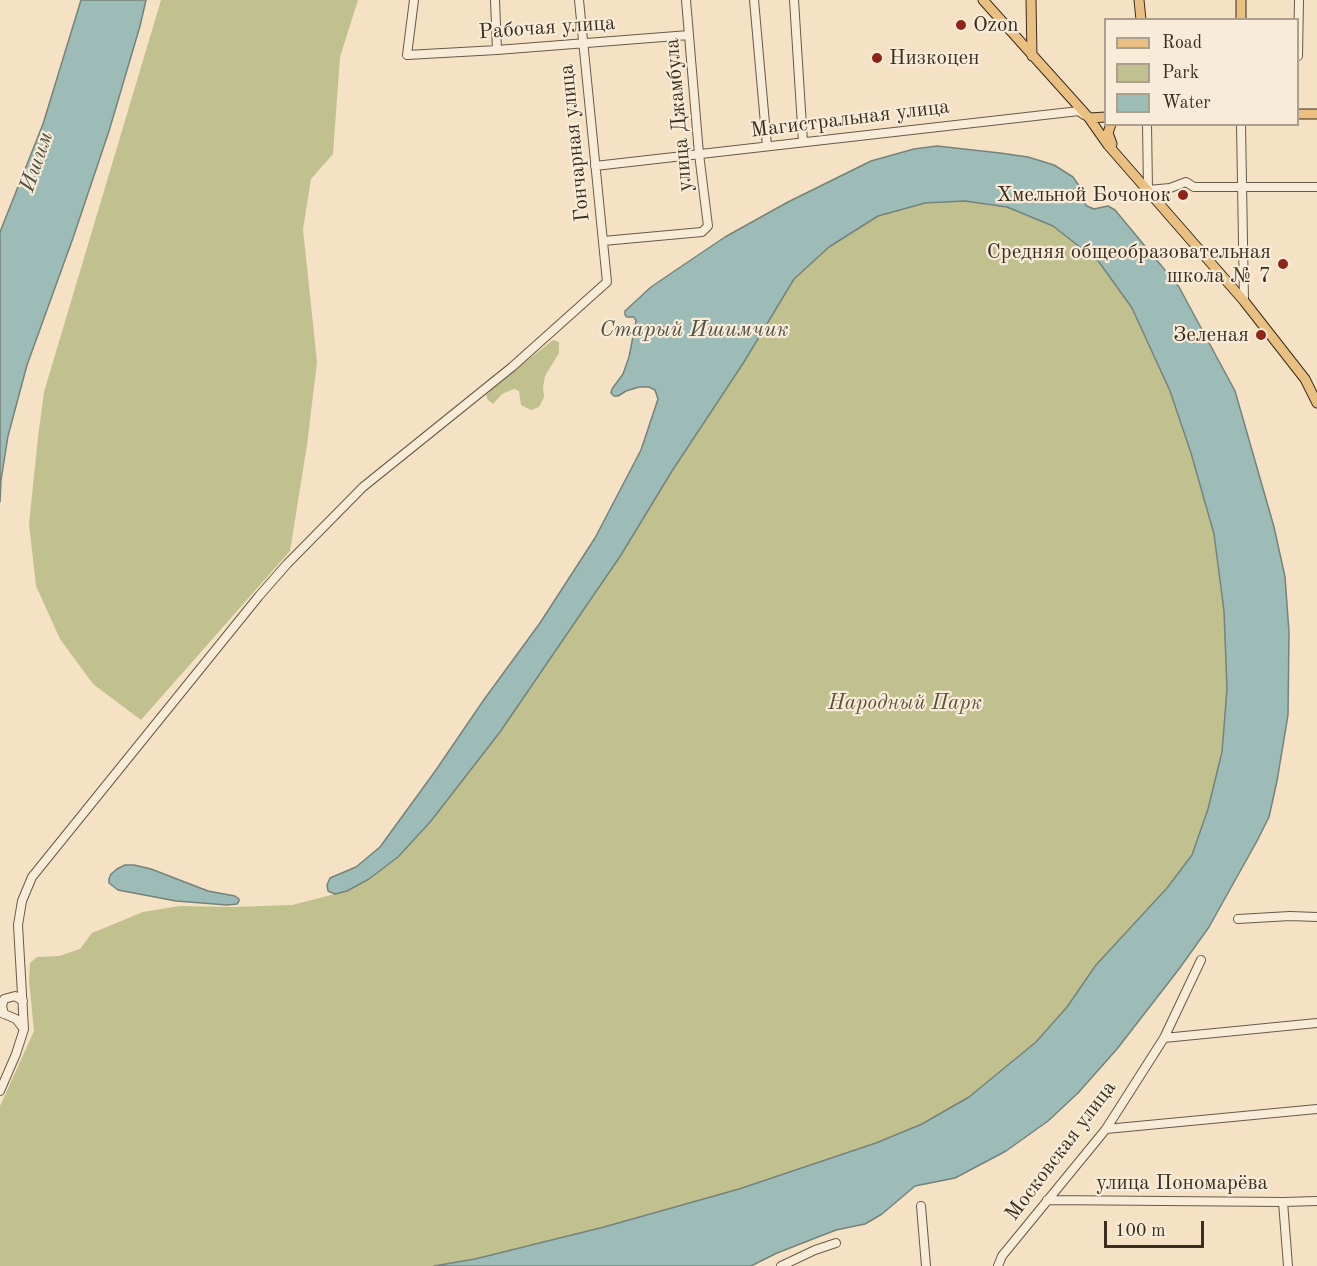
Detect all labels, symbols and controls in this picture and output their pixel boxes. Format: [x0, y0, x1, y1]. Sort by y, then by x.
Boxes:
street label: Рабочая улица [478, 11, 616, 45]
place label: Ozon [973, 12, 1019, 38]
marker: Ozon [954, 18, 968, 32]
legend [1104, 18, 1299, 126]
text: Road [1162, 34, 1202, 52]
street label: улица Джамбула [660, 37, 698, 193]
place label: Низкоцен [889, 45, 980, 71]
marker: Низкоцен [870, 51, 884, 65]
street label: Гончарная улица [554, 63, 596, 223]
text: Park [1162, 64, 1199, 82]
street label: Магистральная улица [749, 94, 951, 144]
text: Water [1162, 94, 1211, 112]
water label: Ишим [14, 128, 60, 196]
place label: Хмельной Бочонок [996, 182, 1171, 208]
marker: Хмельной Бочонок [1176, 188, 1190, 202]
place label: Средняя общеобразовательная школа № 7 [987, 239, 1271, 289]
marker: Средняя общеобразовательная школа № 7 [1276, 257, 1290, 271]
water label: Старый Ишимчик [599, 317, 789, 343]
place label: Зеленая [1173, 322, 1249, 348]
marker: Зеленая [1254, 328, 1268, 342]
park label: Народный Парк [828, 690, 982, 716]
street label: Московская улица [1000, 1076, 1122, 1226]
street label: улица Пономарёва [1096, 1170, 1268, 1196]
scale bar [1107, 1209, 1208, 1247]
text: 100 m [1115, 1222, 1166, 1240]

